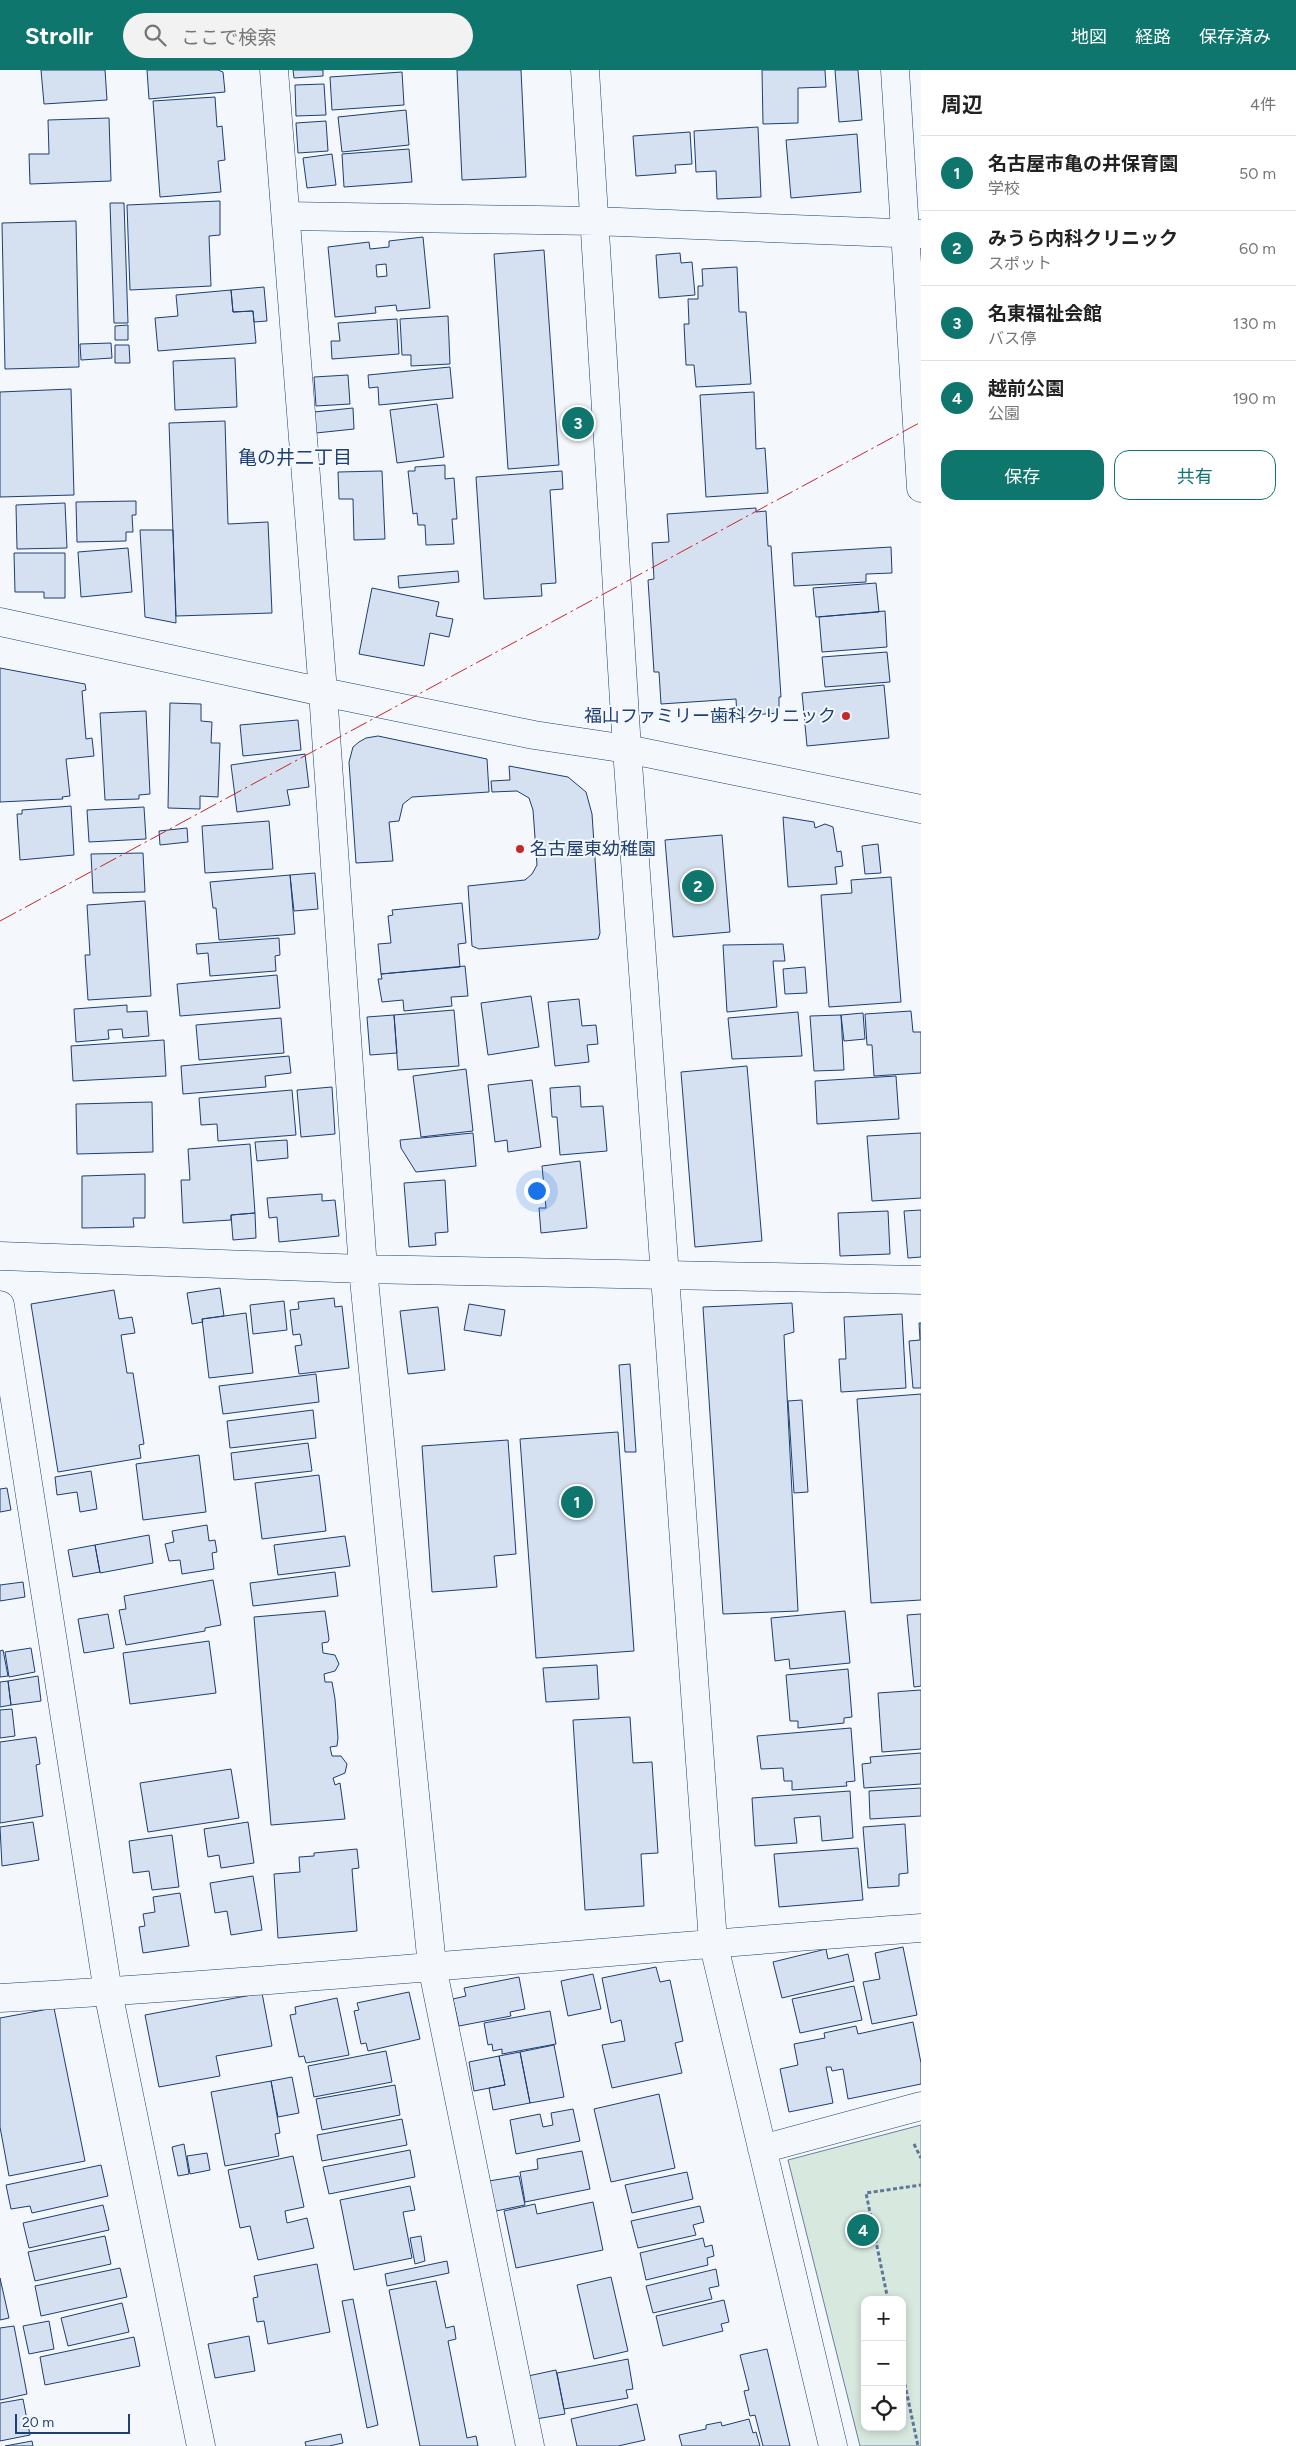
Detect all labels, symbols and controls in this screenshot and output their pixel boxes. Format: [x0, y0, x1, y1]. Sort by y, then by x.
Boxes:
search box [123, 13, 473, 58]
text: Strollr [25, 21, 93, 50]
icon: search [141, 21, 169, 49]
text: ここで検索 [181, 26, 276, 49]
text: 地図 [1071, 26, 1107, 48]
text: 経路 [1135, 26, 1171, 48]
text: 保存済み [1199, 26, 1271, 48]
text: 周辺 [941, 92, 983, 117]
text: 4件 [1250, 95, 1276, 114]
text: 名古屋市亀の井保育園 [988, 152, 1178, 175]
text: 1 [954, 164, 960, 183]
text: 50 m [1239, 164, 1276, 183]
text: 学校 [988, 179, 1020, 198]
text: みうら内科クリニック [988, 227, 1178, 250]
text: 2 [952, 239, 962, 258]
text: 60 m [1239, 239, 1276, 258]
text: スポット [988, 254, 1052, 273]
text: 名東福祉会館 [988, 302, 1102, 325]
text: 3 [953, 314, 961, 333]
text: 130 m [1233, 314, 1276, 333]
text: バス停 [988, 329, 1036, 348]
text: 越前公園 [988, 377, 1064, 400]
text: 4 [952, 389, 962, 408]
text: 190 m [1233, 389, 1276, 408]
pin: 3 [562, 404, 594, 442]
text: 公園 [988, 404, 1020, 423]
district label: 亀の井二丁目 [238, 446, 352, 469]
button: 保存 [941, 450, 1104, 500]
button: 共有 [1114, 450, 1276, 500]
place label: 福山ファミリー歯科クリニック [584, 705, 836, 727]
marker: 福山ファミリー歯科クリニック [840, 710, 852, 722]
place label: 名古屋東幼稚園 [530, 838, 656, 860]
marker: 名古屋東幼稚園 [514, 843, 526, 855]
pin: 2 [682, 867, 714, 905]
your location [524, 1178, 550, 1204]
pin: 1 [561, 1483, 593, 1521]
pin: 4 [847, 2211, 879, 2249]
map controls [861, 2296, 906, 2431]
button: + [861, 2296, 906, 2341]
button: − [861, 2341, 906, 2386]
button: locate [861, 2386, 906, 2431]
scale bar [15, 2411, 130, 2434]
text: 20 m [22, 2414, 54, 2431]

